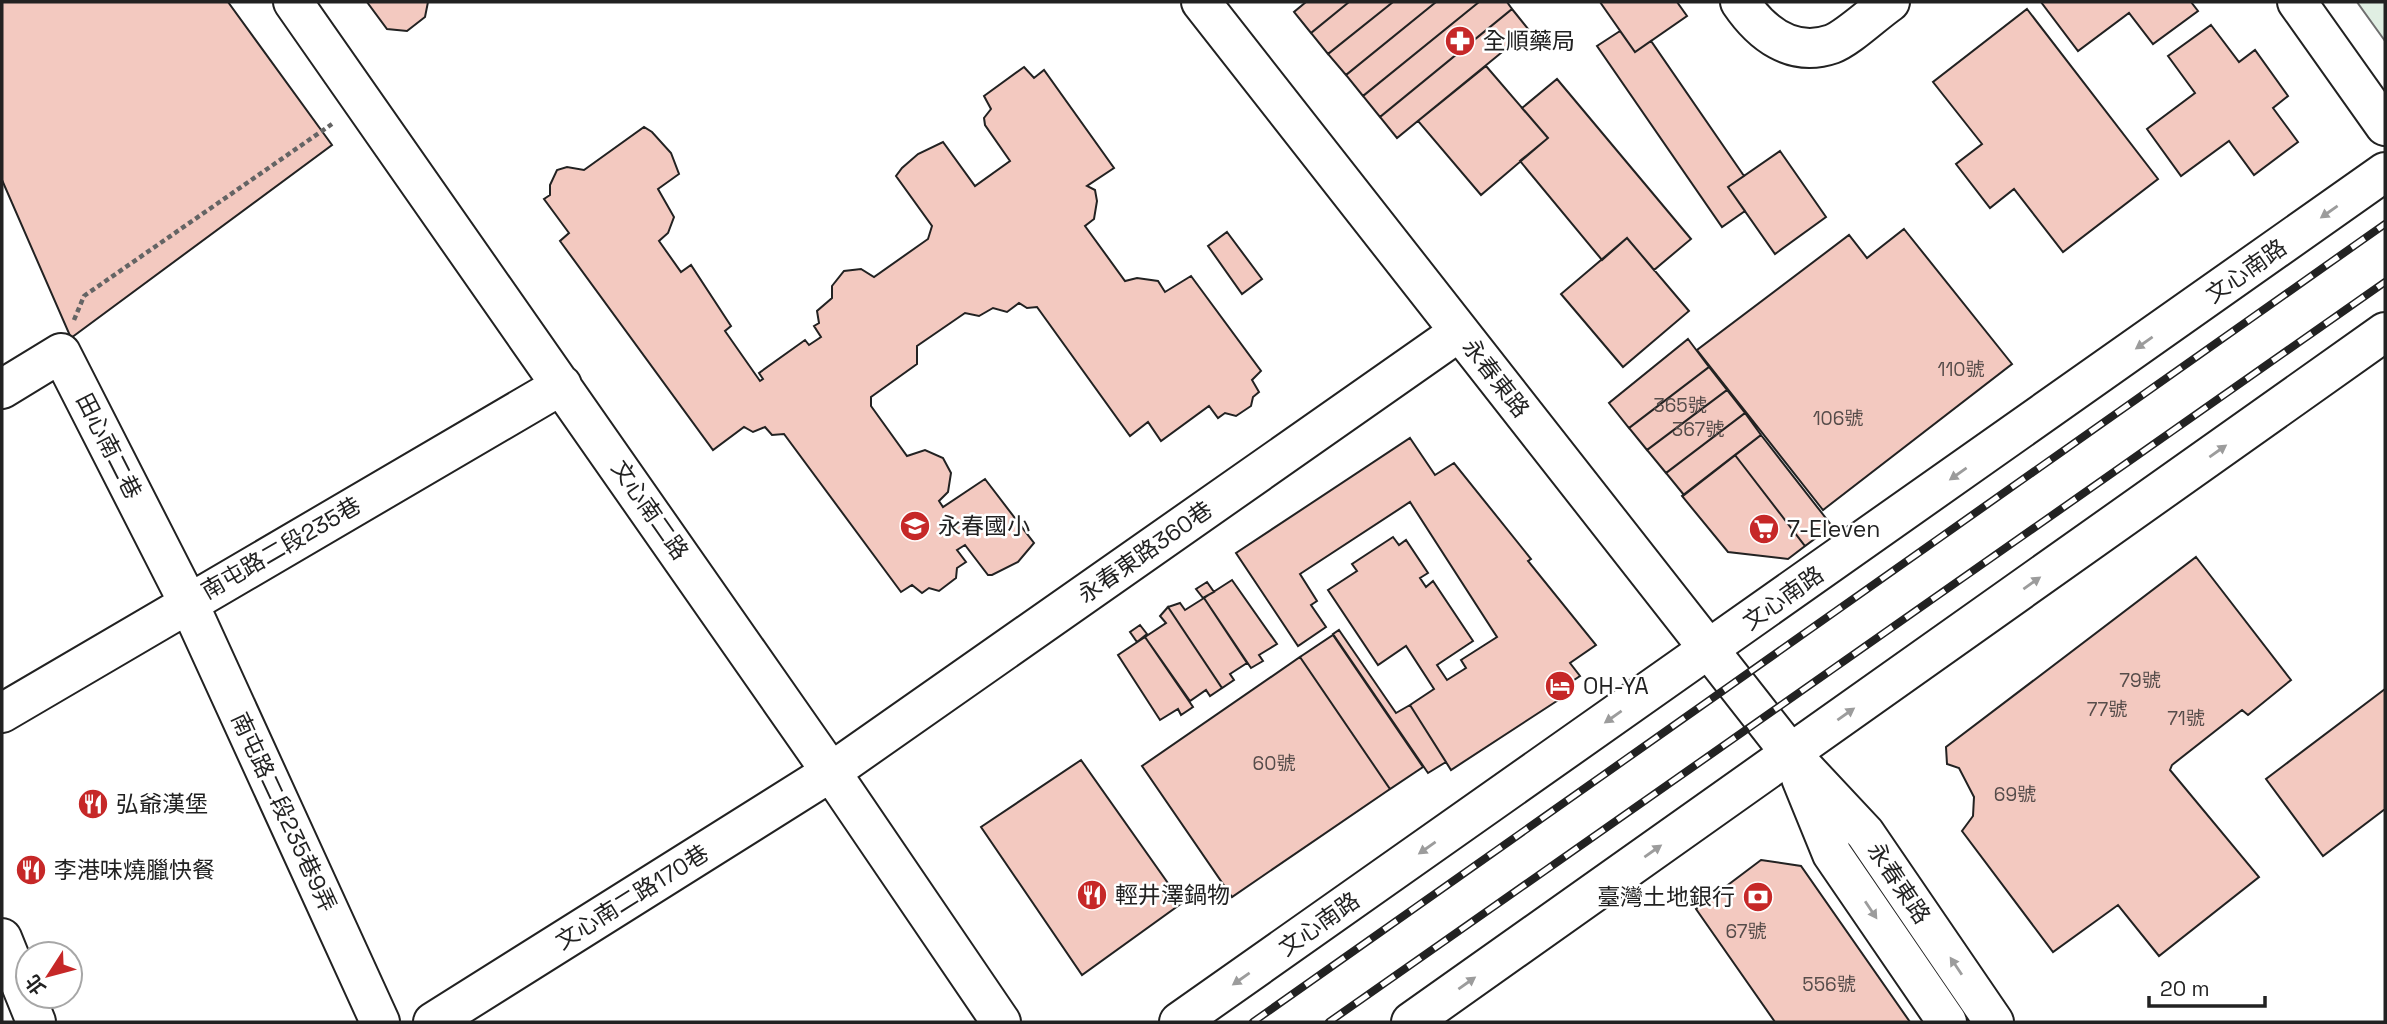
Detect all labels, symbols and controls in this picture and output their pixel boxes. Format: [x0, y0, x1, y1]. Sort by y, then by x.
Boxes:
pharmacy icon: 全順藥局 [1443, 24, 1477, 58]
place label: 全順藥局 [1483, 26, 1575, 56]
one-way arrow [2320, 204, 2338, 218]
street label: 文心南路 [2200, 232, 2292, 310]
street label: 永春東路 [1456, 333, 1536, 423]
one-way arrow [2135, 336, 2153, 350]
house number: 110號 [1937, 357, 1985, 382]
street label: 田心南二巷 [70, 388, 148, 504]
house number: 365號 [1653, 393, 1707, 418]
house number: 106號 [1813, 406, 1863, 431]
house number: 367號 [1672, 417, 1724, 442]
one-way arrow [2209, 444, 2227, 458]
street label: 文心南二路 [605, 454, 695, 566]
one-way arrow [1949, 467, 1967, 481]
street label: 南屯路二段235巷 [196, 490, 366, 606]
street label: 永春東路360巷 [1072, 494, 1218, 610]
school or university icon: 永春國小 [898, 509, 932, 543]
place label: 永春國小 [938, 511, 1030, 541]
supermarket icon: 7-Eleven [1747, 512, 1781, 546]
place label: 7-Eleven [1787, 514, 1880, 544]
street label: 文心南路 [1737, 559, 1829, 637]
one-way arrow [2023, 576, 2041, 590]
house number: 79號 [2119, 668, 2161, 693]
hotel icon: OH-YA [1543, 669, 1577, 703]
place label: OH-YA [1583, 671, 1649, 701]
house number: 77號 [2087, 697, 2127, 722]
house number: 71號 [2167, 706, 2205, 731]
one-way arrow [1837, 707, 1855, 721]
street label: 南屯路二段235巷9弄 [225, 708, 343, 916]
one-way arrow [1604, 710, 1622, 724]
house number: 60號 [1253, 751, 1295, 776]
house number: 69號 [1994, 782, 2036, 807]
restaurant icon: 弘爺漢堡 [76, 787, 110, 821]
place label: 弘爺漢堡 [116, 789, 208, 819]
street label: 永春東路 [1861, 836, 1937, 930]
street label: 文心南二路170巷 [550, 838, 714, 956]
one-way arrow [1418, 841, 1436, 855]
one-way arrow [1644, 844, 1662, 858]
restaurant icon: 李港味燒臘快餐 [14, 853, 48, 887]
place label: 李港味燒臘快餐 [54, 855, 215, 885]
restaurant icon: 輕井澤鍋物 [1075, 878, 1109, 912]
place label: 輕井澤鍋物 [1115, 880, 1230, 910]
bank icon: 臺灣土地銀行 [1741, 880, 1775, 914]
place label: 臺灣土地銀行 [1597, 882, 1735, 912]
street label: 文心南路 [1273, 885, 1365, 963]
one-way arrow [1864, 901, 1878, 919]
house number: 67號 [1725, 919, 1767, 944]
north arrow [14, 940, 84, 1010]
one-way arrow [1949, 957, 1963, 975]
scale bar [2149, 964, 2264, 1008]
text: 北 [20, 970, 51, 1000]
one-way arrow [1232, 972, 1250, 986]
house number: 556號 [1802, 972, 1856, 997]
text: 20 m [2160, 975, 2210, 1002]
one-way arrow [1458, 976, 1476, 990]

